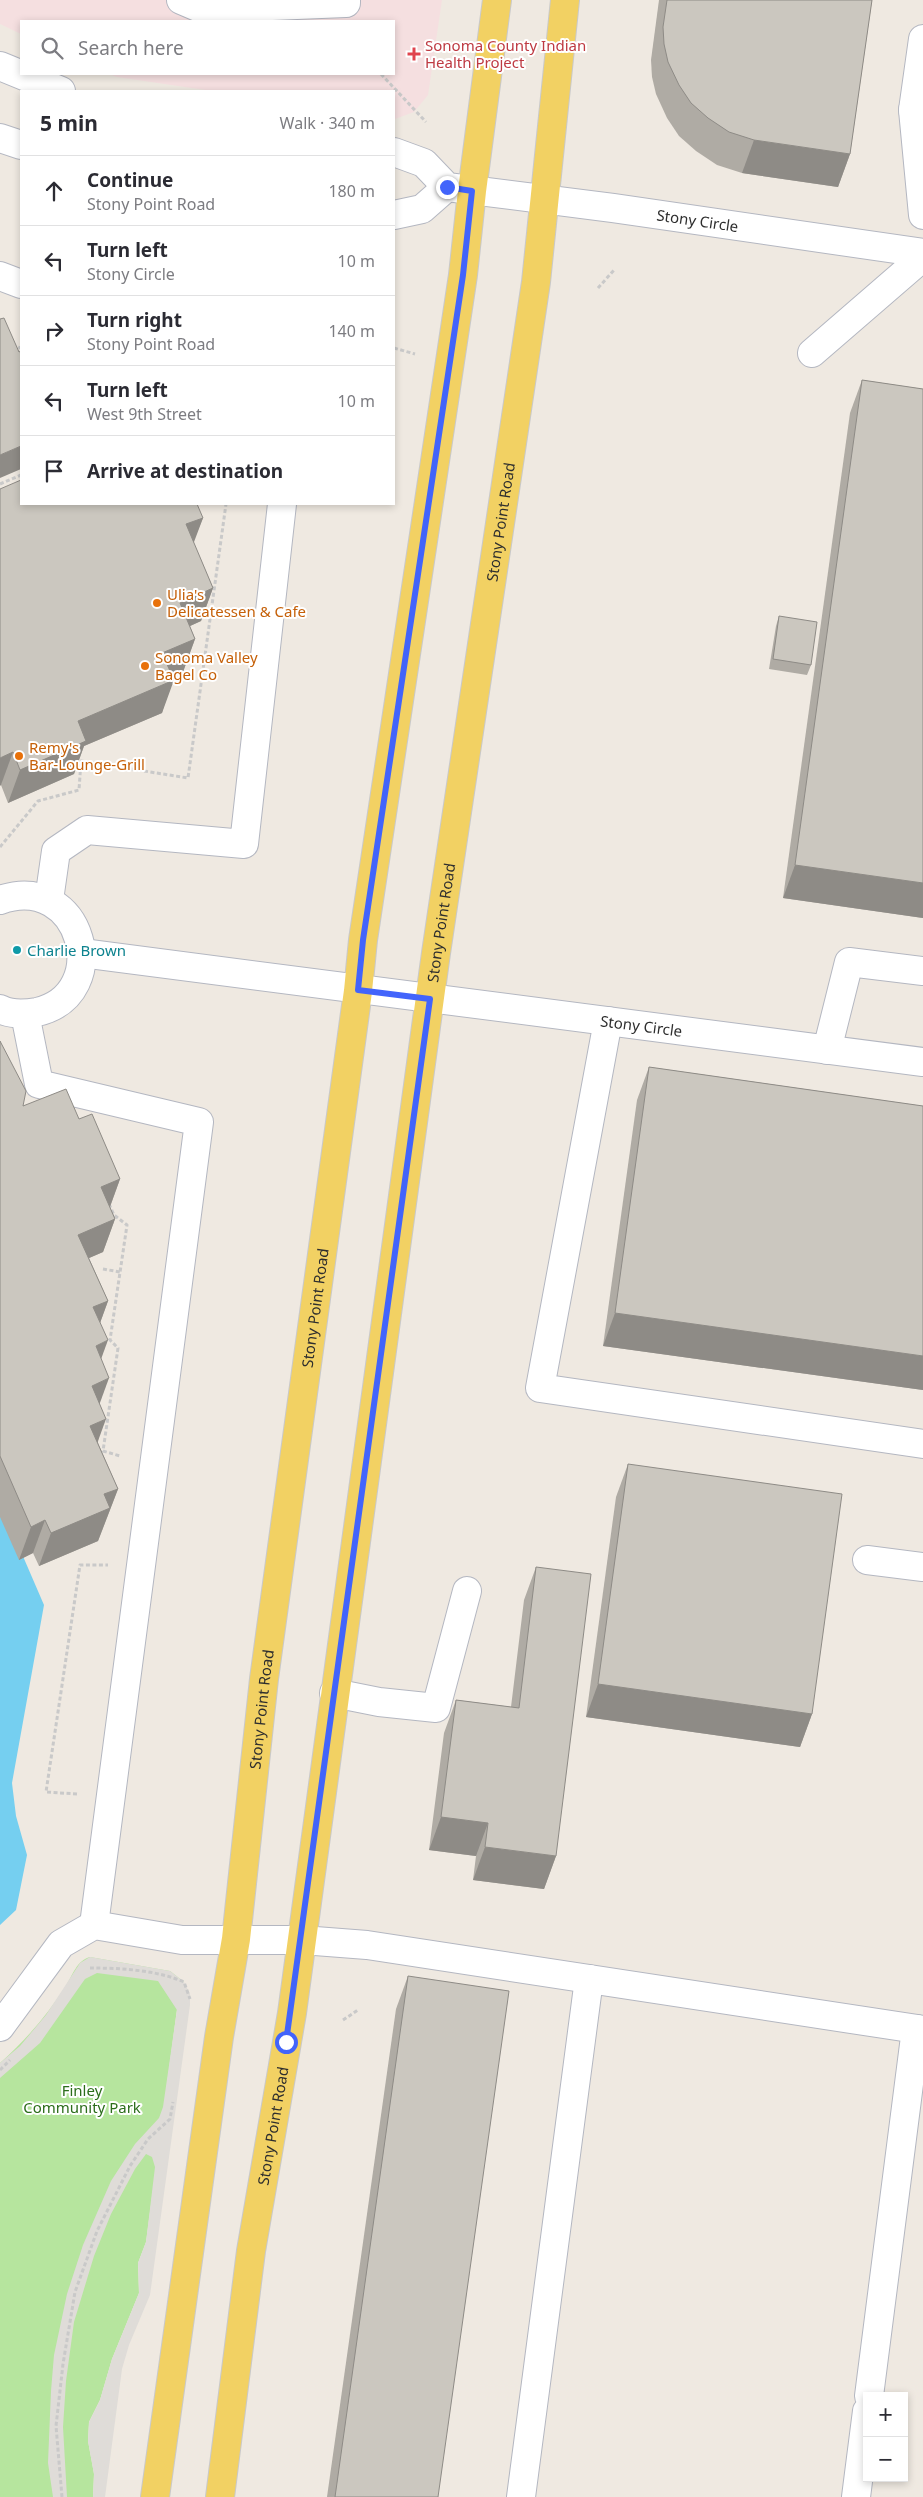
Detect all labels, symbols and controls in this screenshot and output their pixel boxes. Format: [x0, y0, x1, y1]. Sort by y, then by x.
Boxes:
search box [20, 20, 395, 75]
icon: search [38, 34, 66, 62]
text: Search here [78, 35, 184, 61]
place label: Sonoma County Indian Health Project [425, 35, 586, 72]
marker: Sonoma County Indian Health Project [407, 47, 421, 61]
text: 5 min [40, 109, 98, 137]
text: Walk · 340 m [280, 112, 375, 134]
text: Continue [87, 167, 173, 193]
route end [436, 176, 459, 199]
icon: ahead [40, 177, 68, 205]
text: 180 m [328, 180, 375, 202]
text: Stony Point Road [87, 193, 215, 215]
street label: Stony Circle [655, 204, 740, 236]
text: Turn left [87, 237, 168, 263]
icon: left [40, 247, 68, 275]
text: 10 m [338, 250, 375, 272]
text: Stony Circle [87, 263, 175, 285]
text: Turn right [87, 307, 182, 333]
icon: right [40, 317, 68, 345]
text: 140 m [328, 320, 375, 342]
text: Stony Point Road [87, 333, 215, 355]
text: Turn left [87, 377, 168, 403]
icon: left [40, 387, 68, 415]
text: 10 m [338, 390, 375, 412]
text: West 9th Street [87, 403, 202, 425]
icon: arrive [40, 457, 68, 485]
text: Arrive at destination [87, 458, 283, 484]
street label: Stony Point Road [481, 461, 519, 583]
place label: Ulia's Delicatessen & Cafe [167, 584, 306, 621]
marker: Ulia's Delicatessen & Cafe [151, 597, 163, 609]
place label: Sonoma Valley Bagel Co [155, 647, 258, 684]
marker: Sonoma Valley Bagel Co [139, 660, 151, 672]
place label: Remy's Bar-Lounge-Grill [29, 737, 145, 774]
marker: Remy's Bar-Lounge-Grill [13, 750, 25, 762]
street label: Stony Point Road [422, 862, 459, 983]
place label: Charlie Brown [27, 940, 126, 960]
marker: Charlie Brown [11, 944, 23, 956]
street label: Stony Circle [599, 1010, 683, 1041]
street label: Stony Point Road [297, 1247, 333, 1369]
street label: Stony Point Road [244, 1648, 278, 1770]
route start [275, 2031, 298, 2054]
street label: Stony Point Road [253, 2065, 293, 2187]
park label: Finley Community Park [23, 2080, 141, 2117]
map controls [863, 2392, 908, 2482]
button: + [863, 2392, 908, 2437]
button: − [863, 2437, 908, 2482]

